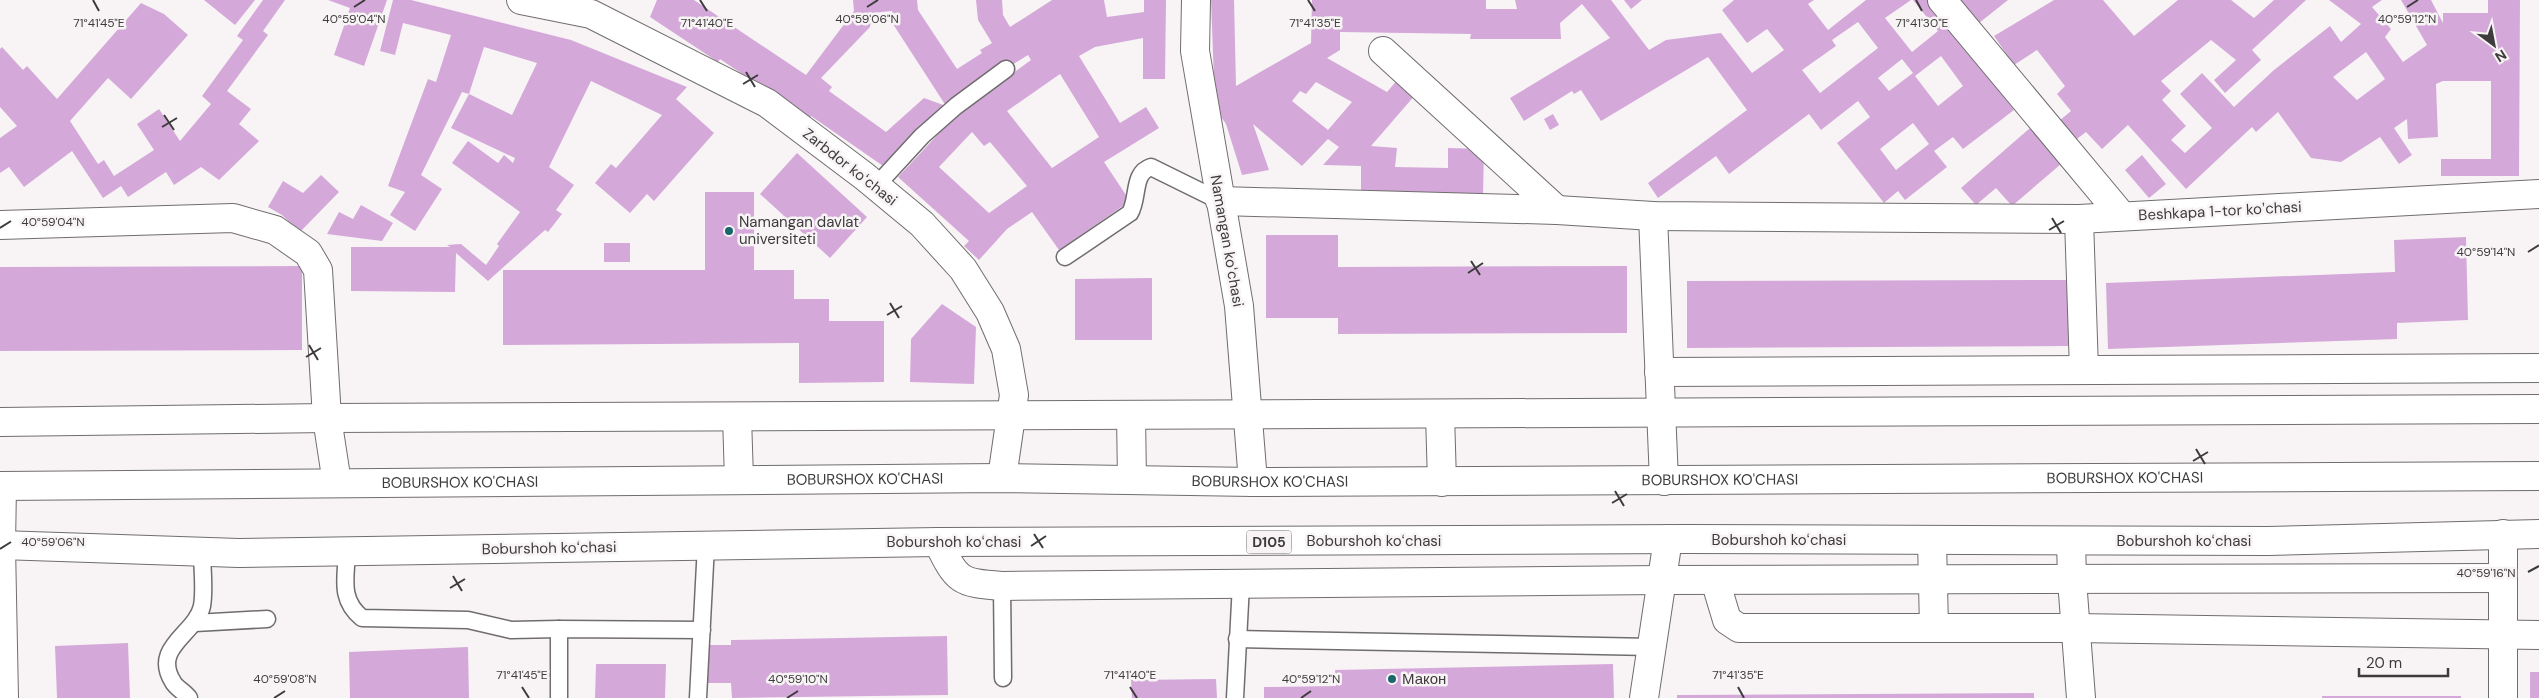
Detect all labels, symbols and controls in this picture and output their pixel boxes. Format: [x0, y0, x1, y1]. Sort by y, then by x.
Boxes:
text: 40°59'04"N [322, 11, 386, 27]
text: 40°59'06"N [835, 11, 899, 27]
text: 40°59'12"N [2378, 11, 2436, 27]
text: 71°41'45"E [73, 15, 125, 31]
text: 71°41'40"E [681, 15, 733, 31]
text: 71°41'35"E [1289, 15, 1341, 31]
text: 71°41'30"E [1896, 15, 1949, 31]
north arrow [2469, 20, 2519, 70]
text: N [2492, 46, 2510, 66]
street label: Zarbdor koʻchasi [799, 124, 901, 210]
street label: Namangan koʻchasi [1206, 174, 1248, 308]
street label: Beshkapa 1-tor koʼchasi [2138, 197, 2302, 225]
place label: Namangan davlat universiteti [739, 212, 859, 249]
text: 40°59'04"N [21, 214, 85, 230]
marker: Namangan davlat universiteti [723, 225, 735, 237]
text: 40°59'14"N [2457, 244, 2515, 260]
street label: BOBURSHOX KO'CHASI [787, 468, 943, 490]
street label: BOBURSHOX KO'CHASI [2047, 468, 2203, 488]
street label: BOBURSHOX KO'CHASI [1642, 469, 1798, 490]
street label: BOBURSHOX KO'CHASI [1191, 471, 1348, 492]
street label: BOBURSHOX KO'CHASI [382, 472, 538, 493]
road number: D105 [1246, 530, 1292, 554]
street label: Boburshoh koʻchasi [1712, 530, 1846, 550]
street label: Boburshoh koʻchasi [1307, 531, 1441, 551]
street label: Boburshoh koʻchasi [2117, 531, 2251, 551]
street label: Boburshoh koʻchasi [887, 532, 1021, 552]
text: 40°59'06"N [21, 534, 85, 550]
street label: Boburshoh koʻchasi [481, 537, 617, 559]
text: 40°59'16"N [2456, 565, 2516, 581]
scale bar [2359, 646, 2448, 678]
text: 20 m [2366, 653, 2402, 673]
text: 71°41'45"E [496, 667, 548, 683]
text: 71°41'40"E [1104, 667, 1156, 683]
text: 71°41'35"E [1712, 667, 1764, 683]
place label: Макон [1402, 669, 1446, 689]
text: 40°59'08"N [253, 671, 317, 687]
text: 40°59'10"N [768, 671, 828, 687]
text: 40°59'12"N [1282, 671, 1340, 687]
marker: Макон [1386, 673, 1398, 685]

